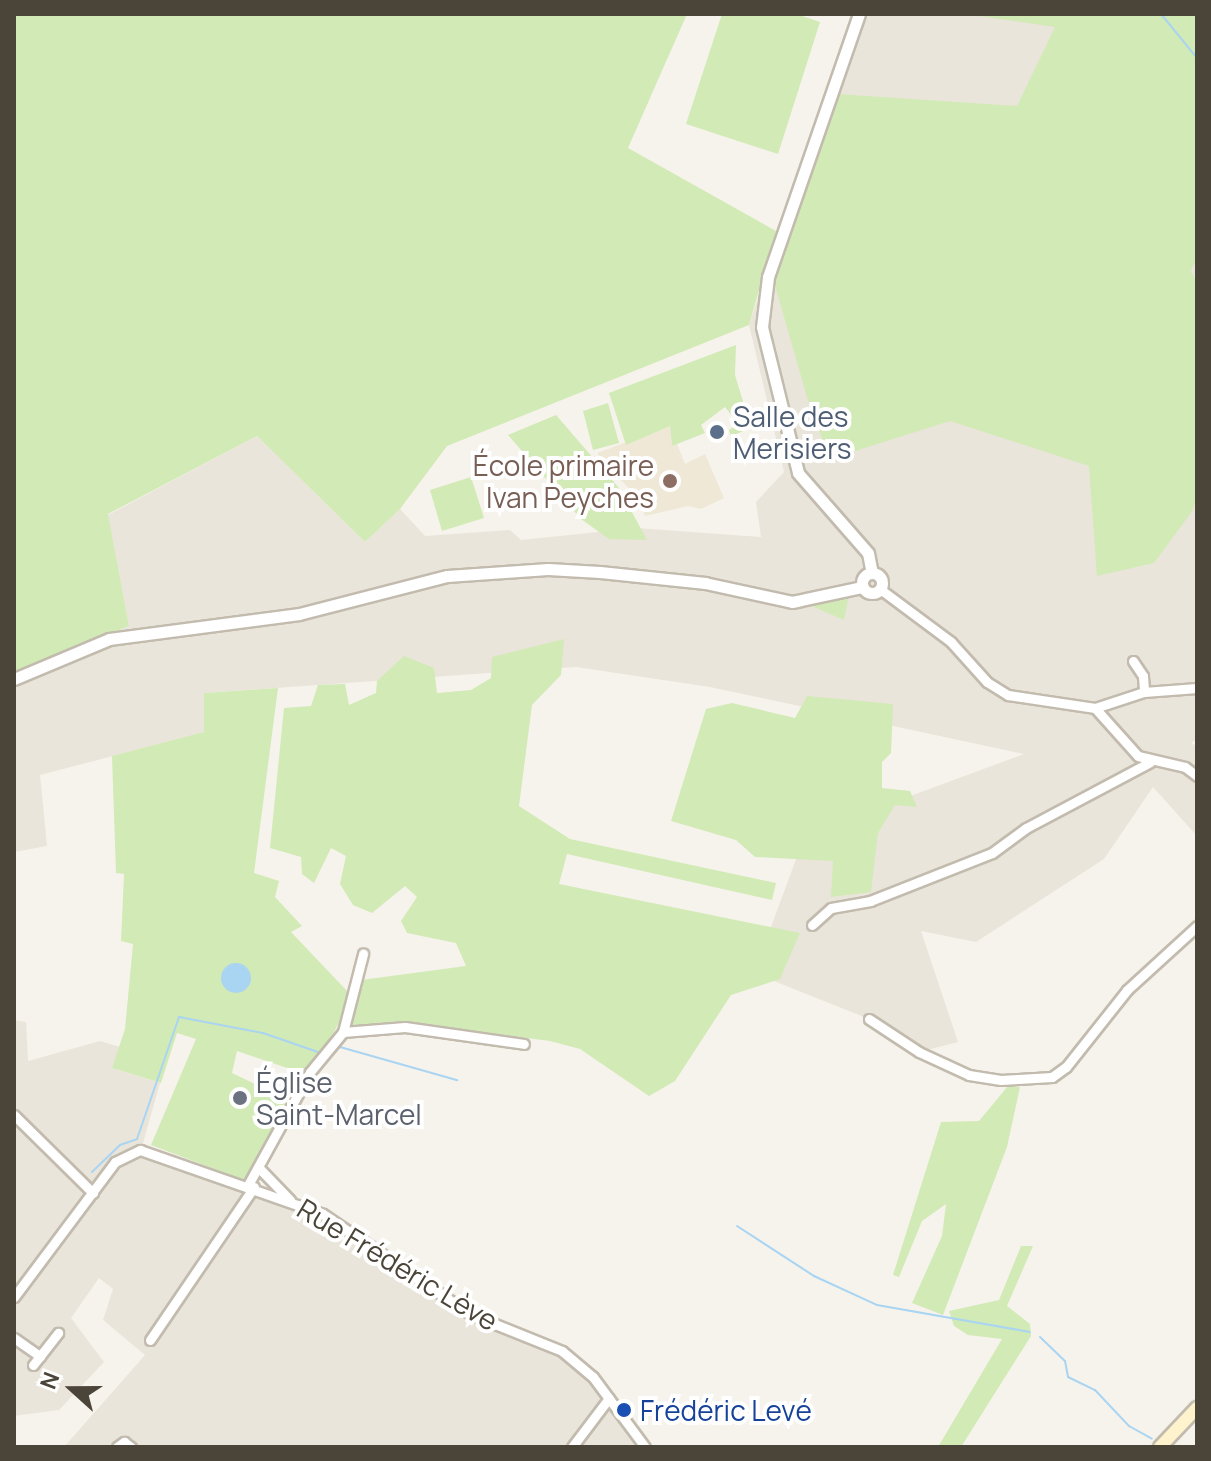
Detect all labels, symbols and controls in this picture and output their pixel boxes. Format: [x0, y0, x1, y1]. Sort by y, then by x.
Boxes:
place label: Salle des Merisiers [733, 399, 851, 465]
marker: Salle des Merisiers [708, 423, 726, 441]
place label: École primaire Ivan Peyches [473, 448, 654, 514]
marker: École primaire Ivan Peyches [661, 472, 679, 490]
place label: Église Saint-Marcel [256, 1065, 422, 1131]
marker: Église Saint-Marcel [231, 1089, 249, 1107]
street label: Rue Frédéric Lève [292, 1191, 504, 1337]
north arrow [32, 1349, 112, 1429]
text: N [33, 1368, 66, 1393]
place label: Frédéric Levé [640, 1393, 812, 1427]
marker: Frédéric Levé [615, 1401, 633, 1419]

